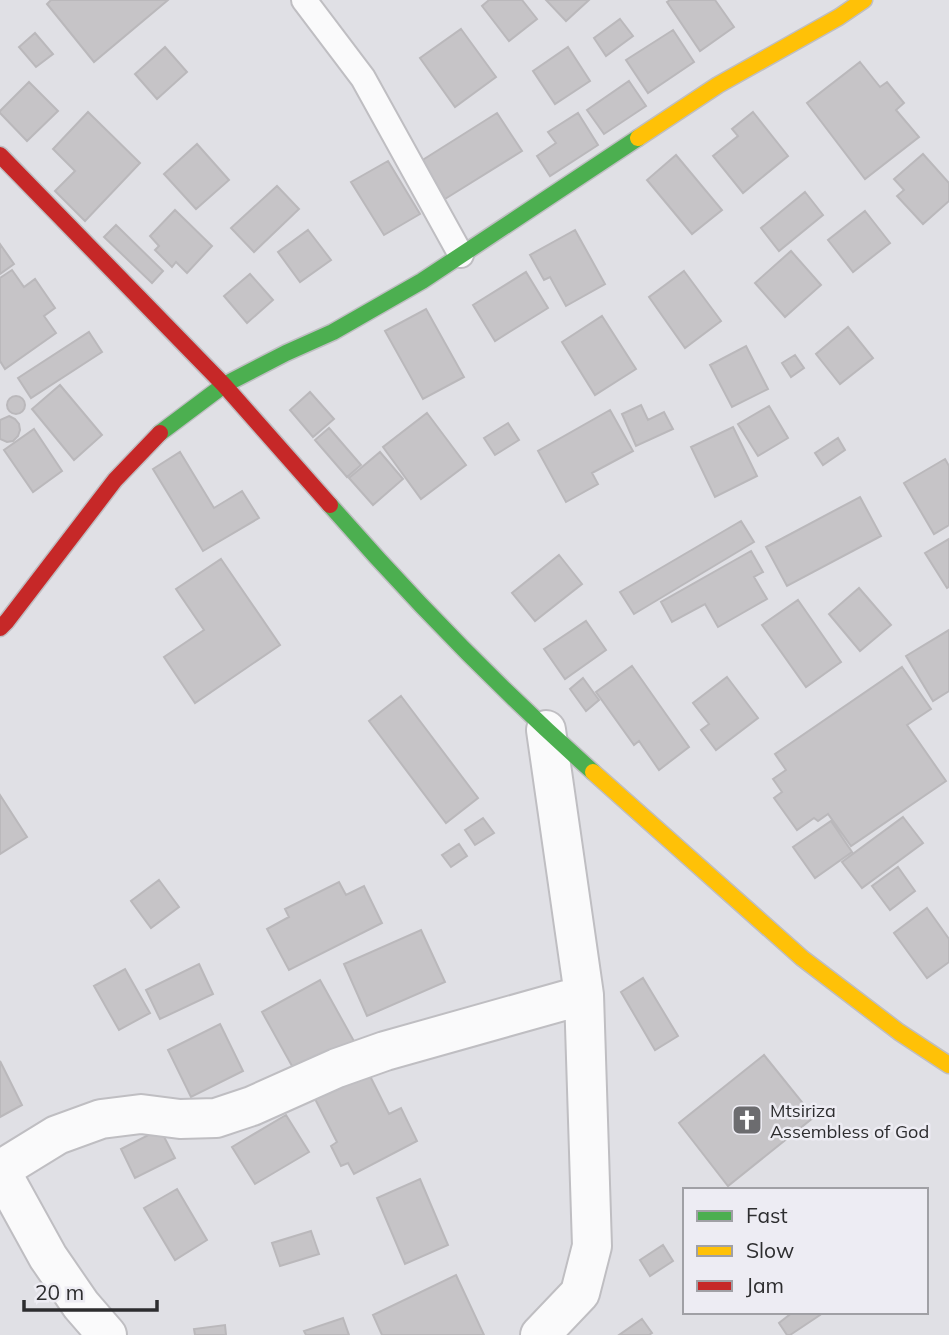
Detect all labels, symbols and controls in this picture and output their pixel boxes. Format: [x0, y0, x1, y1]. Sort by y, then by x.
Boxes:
place label: Mtsiriza Assembless of God [770, 1099, 929, 1143]
church icon: Mtsiriza Assembless of God [730, 1103, 764, 1137]
legend [683, 1188, 928, 1314]
text: Fast [746, 1202, 788, 1228]
text: Slow [746, 1237, 794, 1263]
scale bar [24, 1268, 158, 1312]
text: Jam [746, 1272, 784, 1298]
text: 20 m [35, 1279, 84, 1305]

